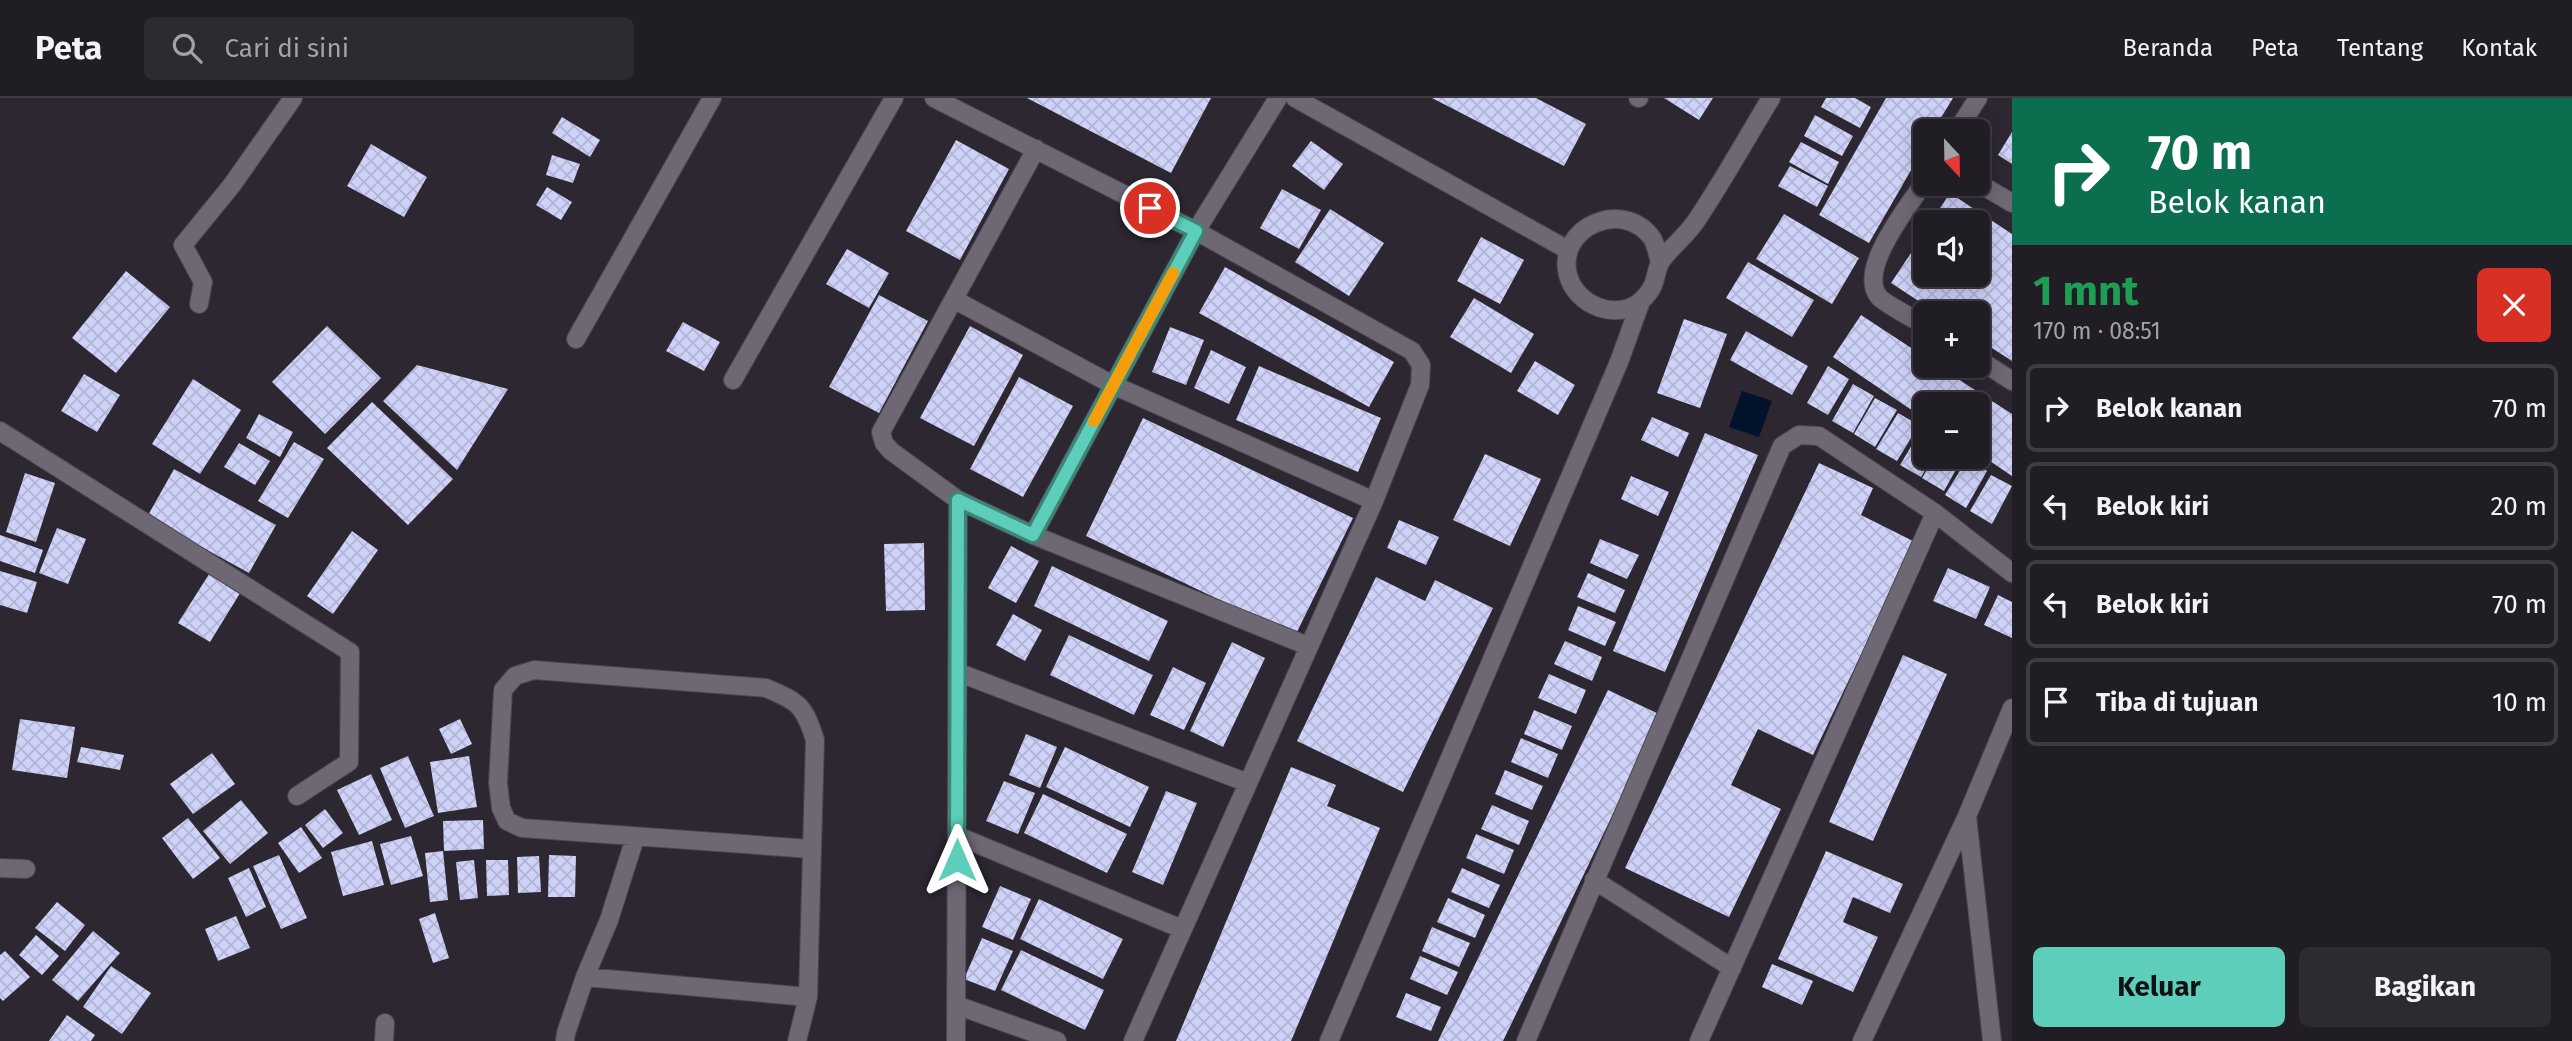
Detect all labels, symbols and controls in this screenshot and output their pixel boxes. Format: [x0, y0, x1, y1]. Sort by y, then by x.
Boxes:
search box [144, 17, 634, 80]
text: Peta [35, 28, 102, 68]
icon: search [168, 29, 206, 67]
text: Cari di sini [224, 33, 349, 64]
text: Beranda [2122, 34, 2213, 62]
text: Peta [2251, 34, 2299, 62]
text: Tentang [2337, 34, 2423, 62]
text: Kontak [2461, 34, 2537, 62]
north arrow [1913, 119, 1990, 196]
map controls [1913, 119, 1990, 469]
text: 70 m [2148, 123, 2252, 182]
icon: right [2033, 126, 2124, 217]
pin [1120, 178, 1180, 238]
text: Belok kanan [2148, 183, 2326, 221]
icon: arrive [1131, 189, 1169, 227]
button: sound [1913, 210, 1990, 287]
text: 1 mnt [2033, 266, 2138, 316]
button: close [2477, 268, 2551, 342]
button: + [1913, 301, 1990, 378]
text: 170 m · 08:51 [2033, 317, 2161, 345]
icon: right [2037, 389, 2075, 427]
button: − [1913, 392, 1990, 469]
text: Belok kanan [2096, 393, 2242, 424]
text: 70 m [2492, 393, 2547, 424]
icon: left [2037, 487, 2075, 525]
text: Belok kiri [2096, 491, 2209, 522]
text: 20 m [2490, 491, 2547, 522]
icon: left [2037, 585, 2075, 623]
text: Belok kiri [2096, 589, 2209, 620]
text: 70 m [2492, 589, 2547, 620]
icon: arrive [2037, 683, 2075, 721]
text: Tiba di tujuan [2096, 687, 2258, 718]
text: 10 m [2492, 687, 2547, 718]
position arrow [920, 823, 994, 897]
button: Keluar [2033, 947, 2285, 1027]
button: Bagikan [2299, 947, 2551, 1027]

